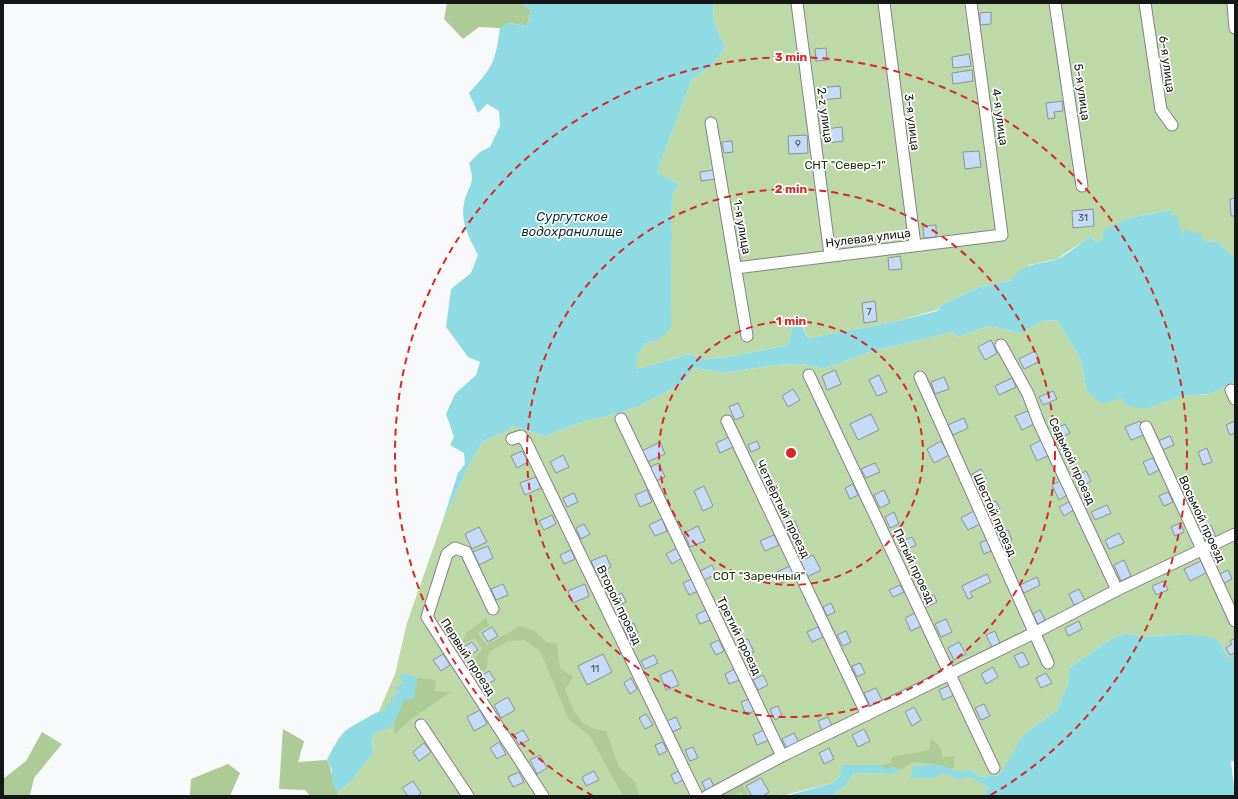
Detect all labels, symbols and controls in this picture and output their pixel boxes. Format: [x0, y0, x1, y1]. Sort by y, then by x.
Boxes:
street label: 6-я улица [1156, 35, 1178, 93]
text: 3 min [775, 50, 808, 64]
street label: 5-я улица [1071, 63, 1093, 121]
street label: 2-z улица [814, 86, 836, 144]
street label: 4-я улица [989, 88, 1011, 146]
street label: 3-я улица [902, 93, 922, 151]
house number: 9 [795, 138, 801, 150]
park label: СНТ "Север-1" [804, 158, 886, 172]
text: 2 min [775, 182, 808, 196]
street label: 1-я улица [730, 199, 754, 255]
water label: Сургутское водохранилище [521, 209, 623, 239]
house number: 31 [1078, 212, 1088, 224]
street label: Нулевая улица [825, 226, 911, 250]
house number: 7 [866, 306, 872, 318]
text: 1 min [776, 314, 807, 328]
street label: Седьмой проезд [1046, 415, 1098, 507]
centre of rings [784, 446, 798, 460]
street label: Четвёртый проезд [753, 458, 813, 560]
street label: Шестой проезд [970, 471, 1020, 559]
street label: Восьмой проезд [1176, 473, 1228, 565]
street label: Пятый проезд [890, 526, 938, 606]
street label: Второй проезд [594, 563, 644, 647]
park label: СОТ "Заречный" [713, 569, 805, 583]
street label: Третий проезд [714, 594, 764, 678]
street label: Первый проезд [438, 616, 498, 698]
house number: 11 [591, 663, 599, 675]

